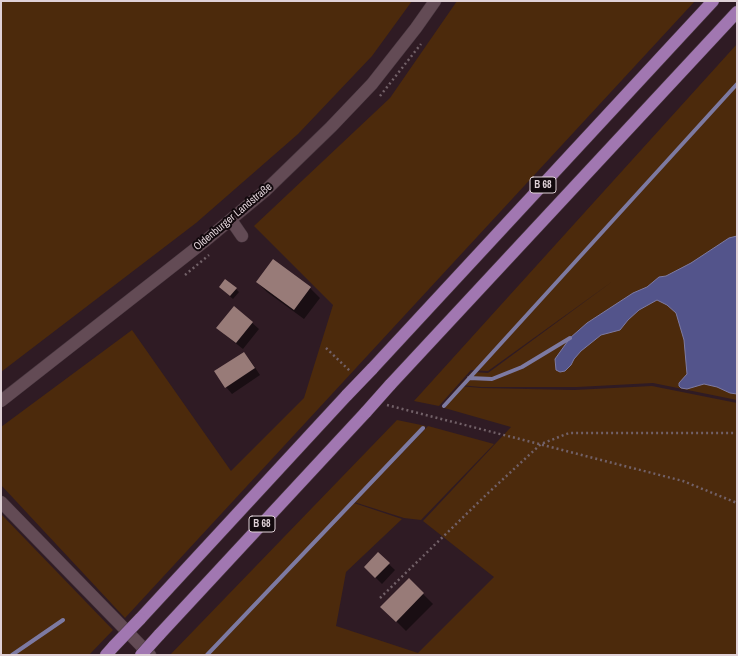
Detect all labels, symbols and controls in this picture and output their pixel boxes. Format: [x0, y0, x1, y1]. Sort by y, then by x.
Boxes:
road number: B 68 [530, 177, 556, 193]
street label: Oldenburger Landstraße [191, 180, 275, 254]
road number: B 68 [249, 516, 275, 532]

